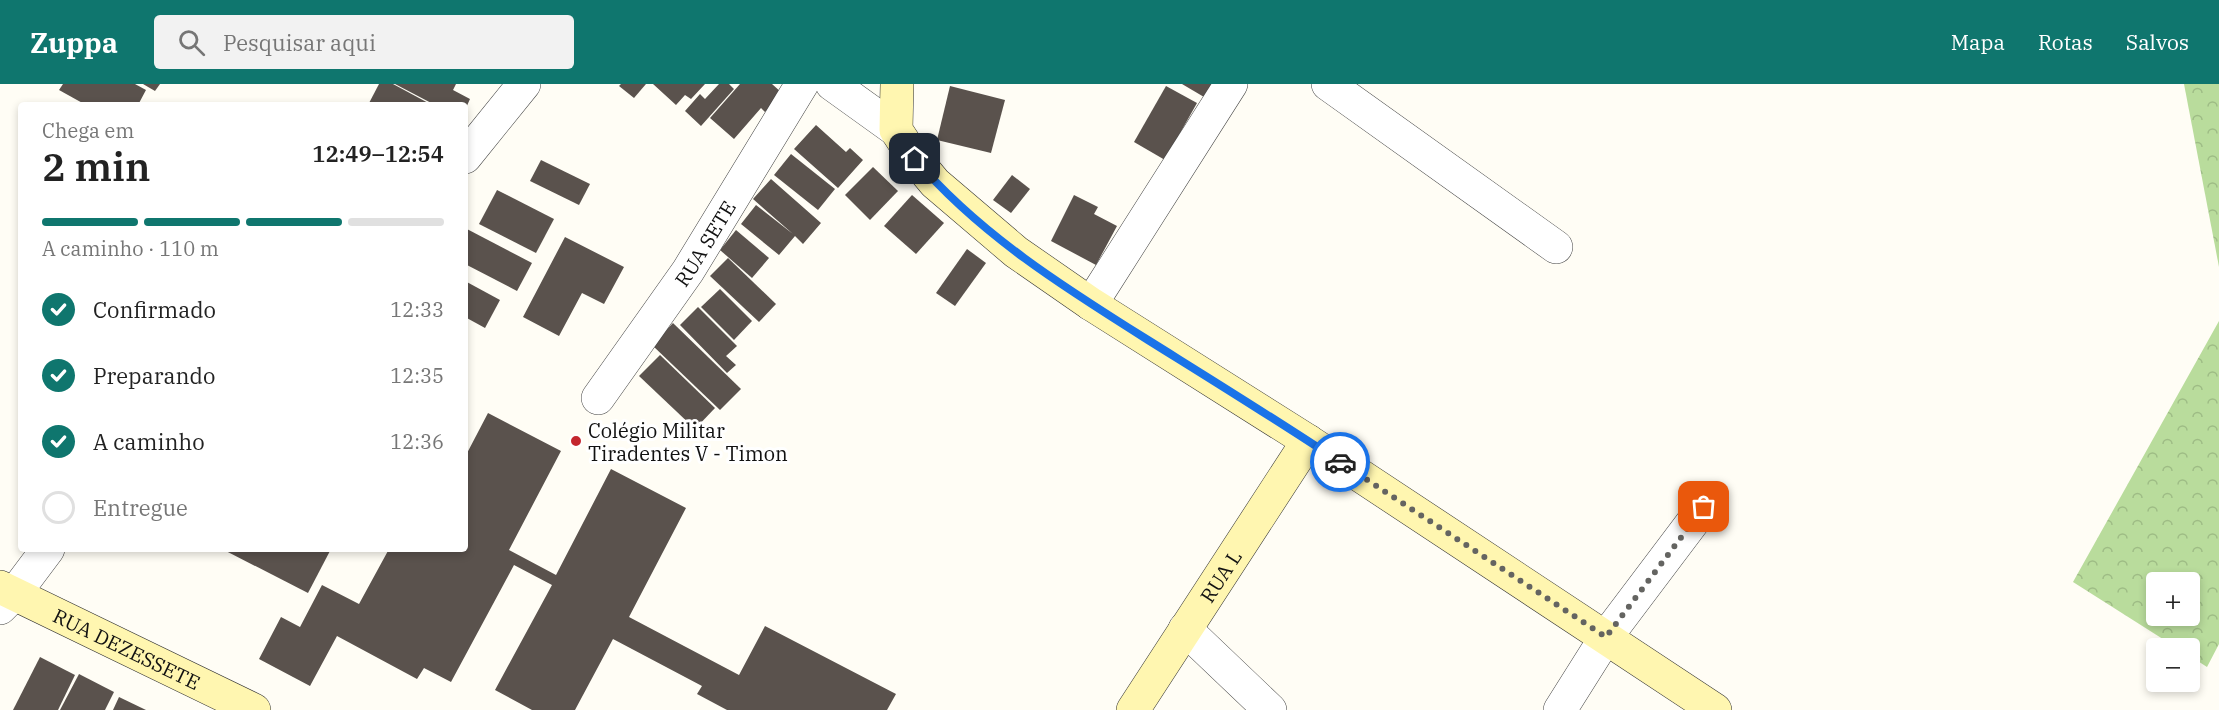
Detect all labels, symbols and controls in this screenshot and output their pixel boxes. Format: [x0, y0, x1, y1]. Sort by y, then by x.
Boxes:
search box [154, 15, 574, 69]
text: Zuppa [30, 24, 118, 61]
icon: search [175, 26, 208, 59]
text: Pesquisar aqui [223, 28, 376, 57]
text: Mapa [1951, 28, 2005, 56]
text: Rotas [2038, 28, 2093, 56]
text: Salvos [2126, 28, 2189, 56]
text: Chega em [42, 117, 134, 144]
pin [889, 133, 940, 184]
text: 12:49–12:54 [312, 139, 444, 168]
text: 2 min [42, 141, 150, 192]
icon: home [898, 142, 931, 175]
street label: RUA SETE [668, 195, 741, 292]
text: A caminho · 110 m [42, 235, 219, 262]
icon: check [42, 293, 75, 326]
text: Confirmado [93, 295, 216, 324]
text: 12:33 [390, 296, 444, 323]
icon: check [42, 359, 75, 392]
text: Preparando [93, 361, 215, 390]
text: 12:35 [390, 362, 444, 389]
place label: Colégio Militar Tiradentes V - Timon [588, 417, 788, 467]
icon: check [42, 425, 75, 458]
text: A caminho [93, 427, 205, 456]
text: 12:36 [390, 428, 444, 455]
courier [1310, 432, 1370, 492]
marker: Colégio Militar Tiradentes V - Timon [569, 434, 583, 448]
icon: car [1324, 446, 1357, 479]
pin [1678, 481, 1729, 532]
icon: bag [1687, 490, 1720, 523]
text: Entregue [93, 493, 188, 522]
street label: RUA L [1193, 544, 1247, 607]
map controls [2146, 572, 2200, 692]
button: + [2146, 572, 2200, 626]
street label: RUA DEZESSETE [49, 601, 205, 696]
button: − [2146, 638, 2200, 692]

